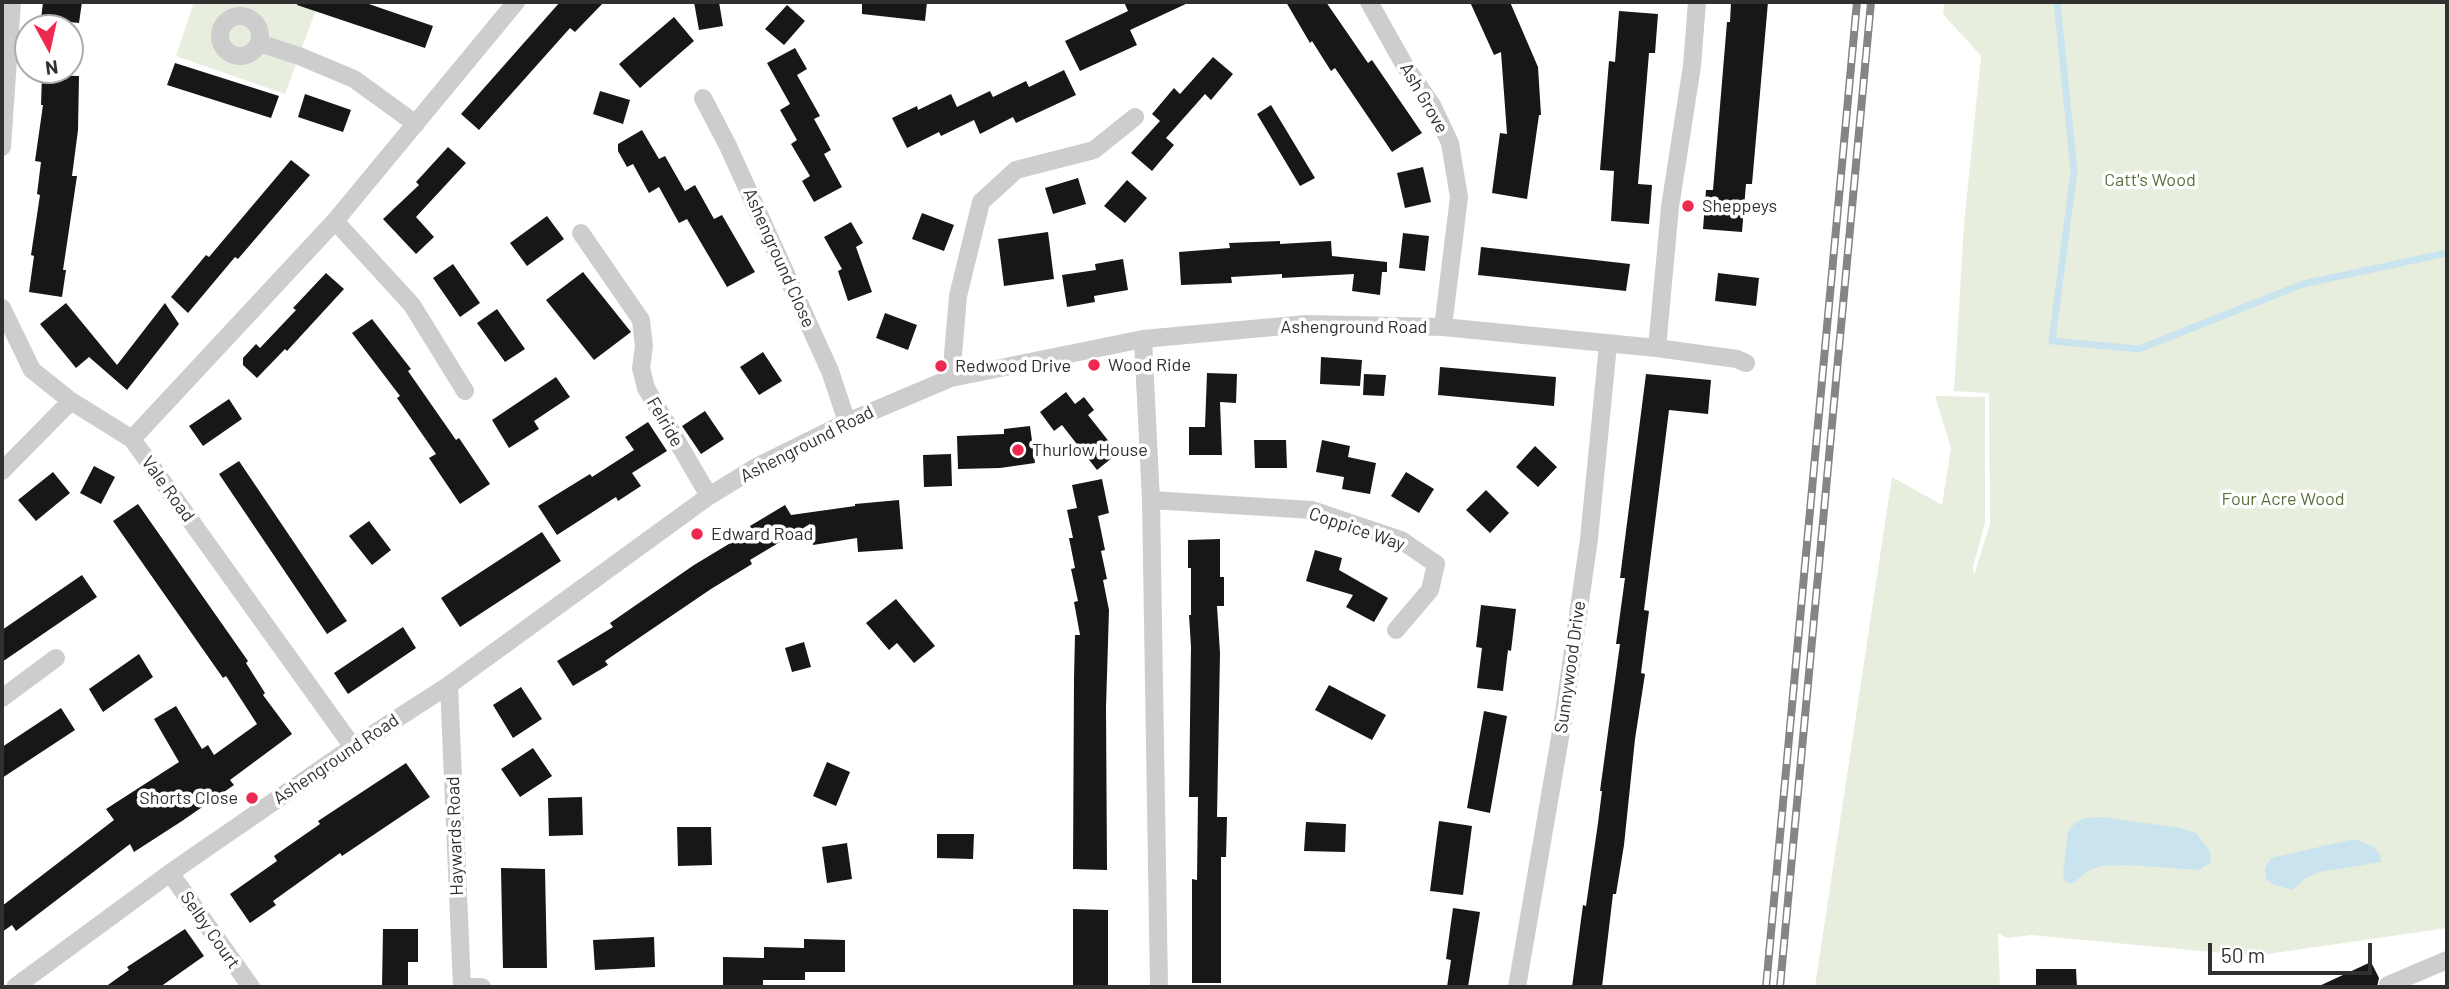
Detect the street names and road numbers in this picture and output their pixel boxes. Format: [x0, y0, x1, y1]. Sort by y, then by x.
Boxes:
street label: Ash Grove [1395, 59, 1453, 137]
street label: Ashenground Close [739, 185, 819, 331]
street label: Ashenground Road [1281, 316, 1427, 338]
street label: Felride [642, 393, 688, 451]
street label: Ashenground Road [737, 401, 877, 487]
street label: Vale Road [137, 452, 199, 526]
street label: Coppice Way [1306, 503, 1408, 555]
street label: Sunnywood Drive [1550, 599, 1590, 735]
street label: Ashenground Road [269, 709, 403, 809]
street label: Haywards Road [442, 776, 468, 896]
street label: Selby Court [175, 887, 245, 973]

